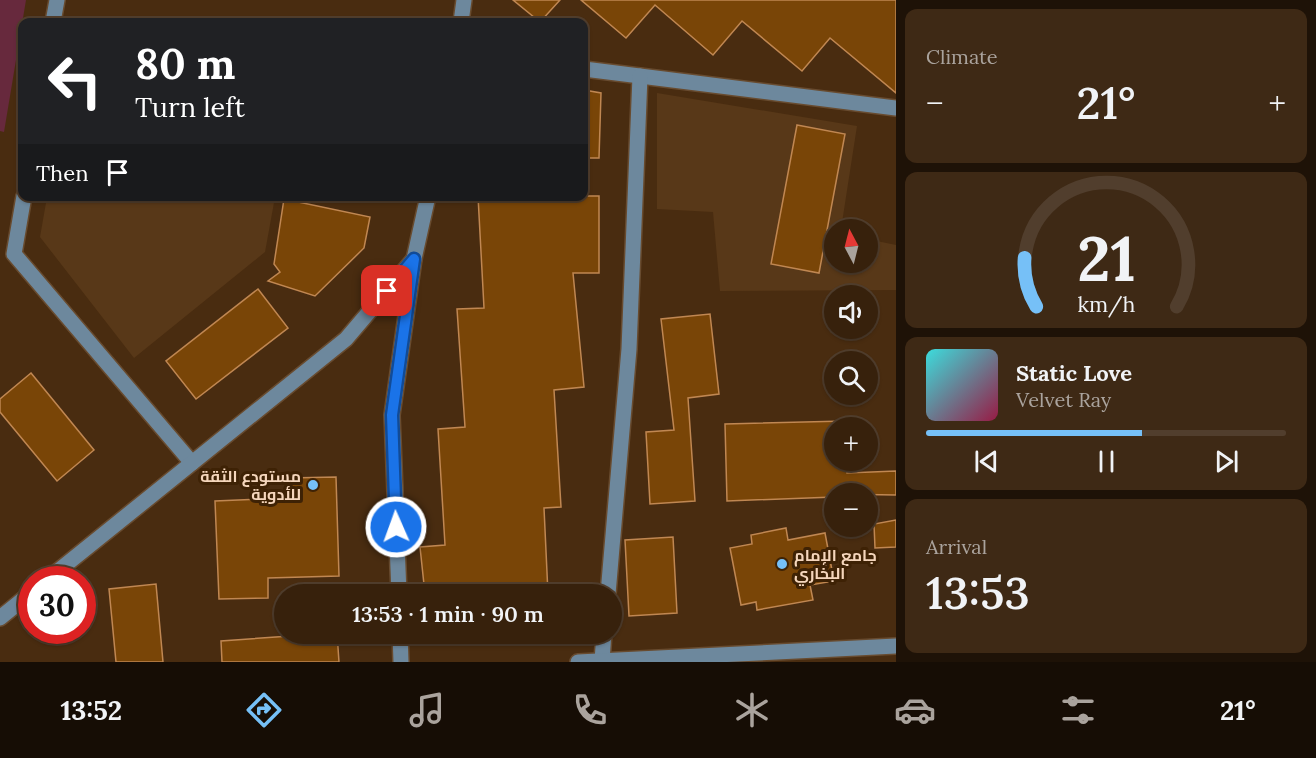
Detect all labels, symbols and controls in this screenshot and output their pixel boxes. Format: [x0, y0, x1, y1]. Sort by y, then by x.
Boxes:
text: 80 m [135, 37, 235, 91]
icon: left [36, 42, 114, 120]
text: Climate [926, 44, 998, 69]
text: 21° [1076, 74, 1136, 131]
text: − [926, 82, 944, 124]
text: + [1268, 82, 1286, 124]
text: Turn left [135, 90, 245, 124]
icon: arrive [101, 156, 134, 189]
text: Then [36, 159, 89, 187]
text: 21 [1077, 218, 1135, 298]
north arrow [824, 219, 878, 273]
map controls [824, 219, 878, 537]
pin [361, 265, 412, 316]
icon: arrive [370, 274, 403, 307]
button: sound [824, 285, 878, 339]
text: km/h [1077, 290, 1135, 318]
button: search [824, 351, 878, 405]
text: Static Love [1016, 359, 1132, 387]
text: Velvet Ray [1016, 387, 1111, 412]
button: + [824, 417, 878, 471]
icon: previous [970, 445, 1003, 478]
icon: pause [1090, 445, 1123, 478]
icon: next [1210, 445, 1243, 478]
place label: مستودع الثقة للأدوية [200, 466, 301, 504]
marker: مستودع الثقة للأدوية [306, 478, 320, 492]
button: − [824, 483, 878, 537]
position arrow [364, 495, 428, 559]
text: Arrival [926, 534, 987, 559]
place label: جامع الإمام البخاري [794, 545, 877, 586]
marker: جامع الإمام البخاري [775, 557, 789, 571]
text: 13:53 [926, 564, 1030, 621]
speed limit sign: 30 [18, 566, 96, 644]
text: 13:53 · 1 min · 90 m [352, 600, 544, 628]
icon: directions [243, 689, 285, 731]
icon: music [406, 689, 448, 731]
icon: phone [569, 689, 611, 731]
icon: climate [731, 689, 773, 731]
icon: car [894, 689, 936, 731]
icon: filters [1057, 689, 1099, 731]
text: 13:52 [60, 693, 122, 727]
text: 21° [1220, 693, 1256, 727]

